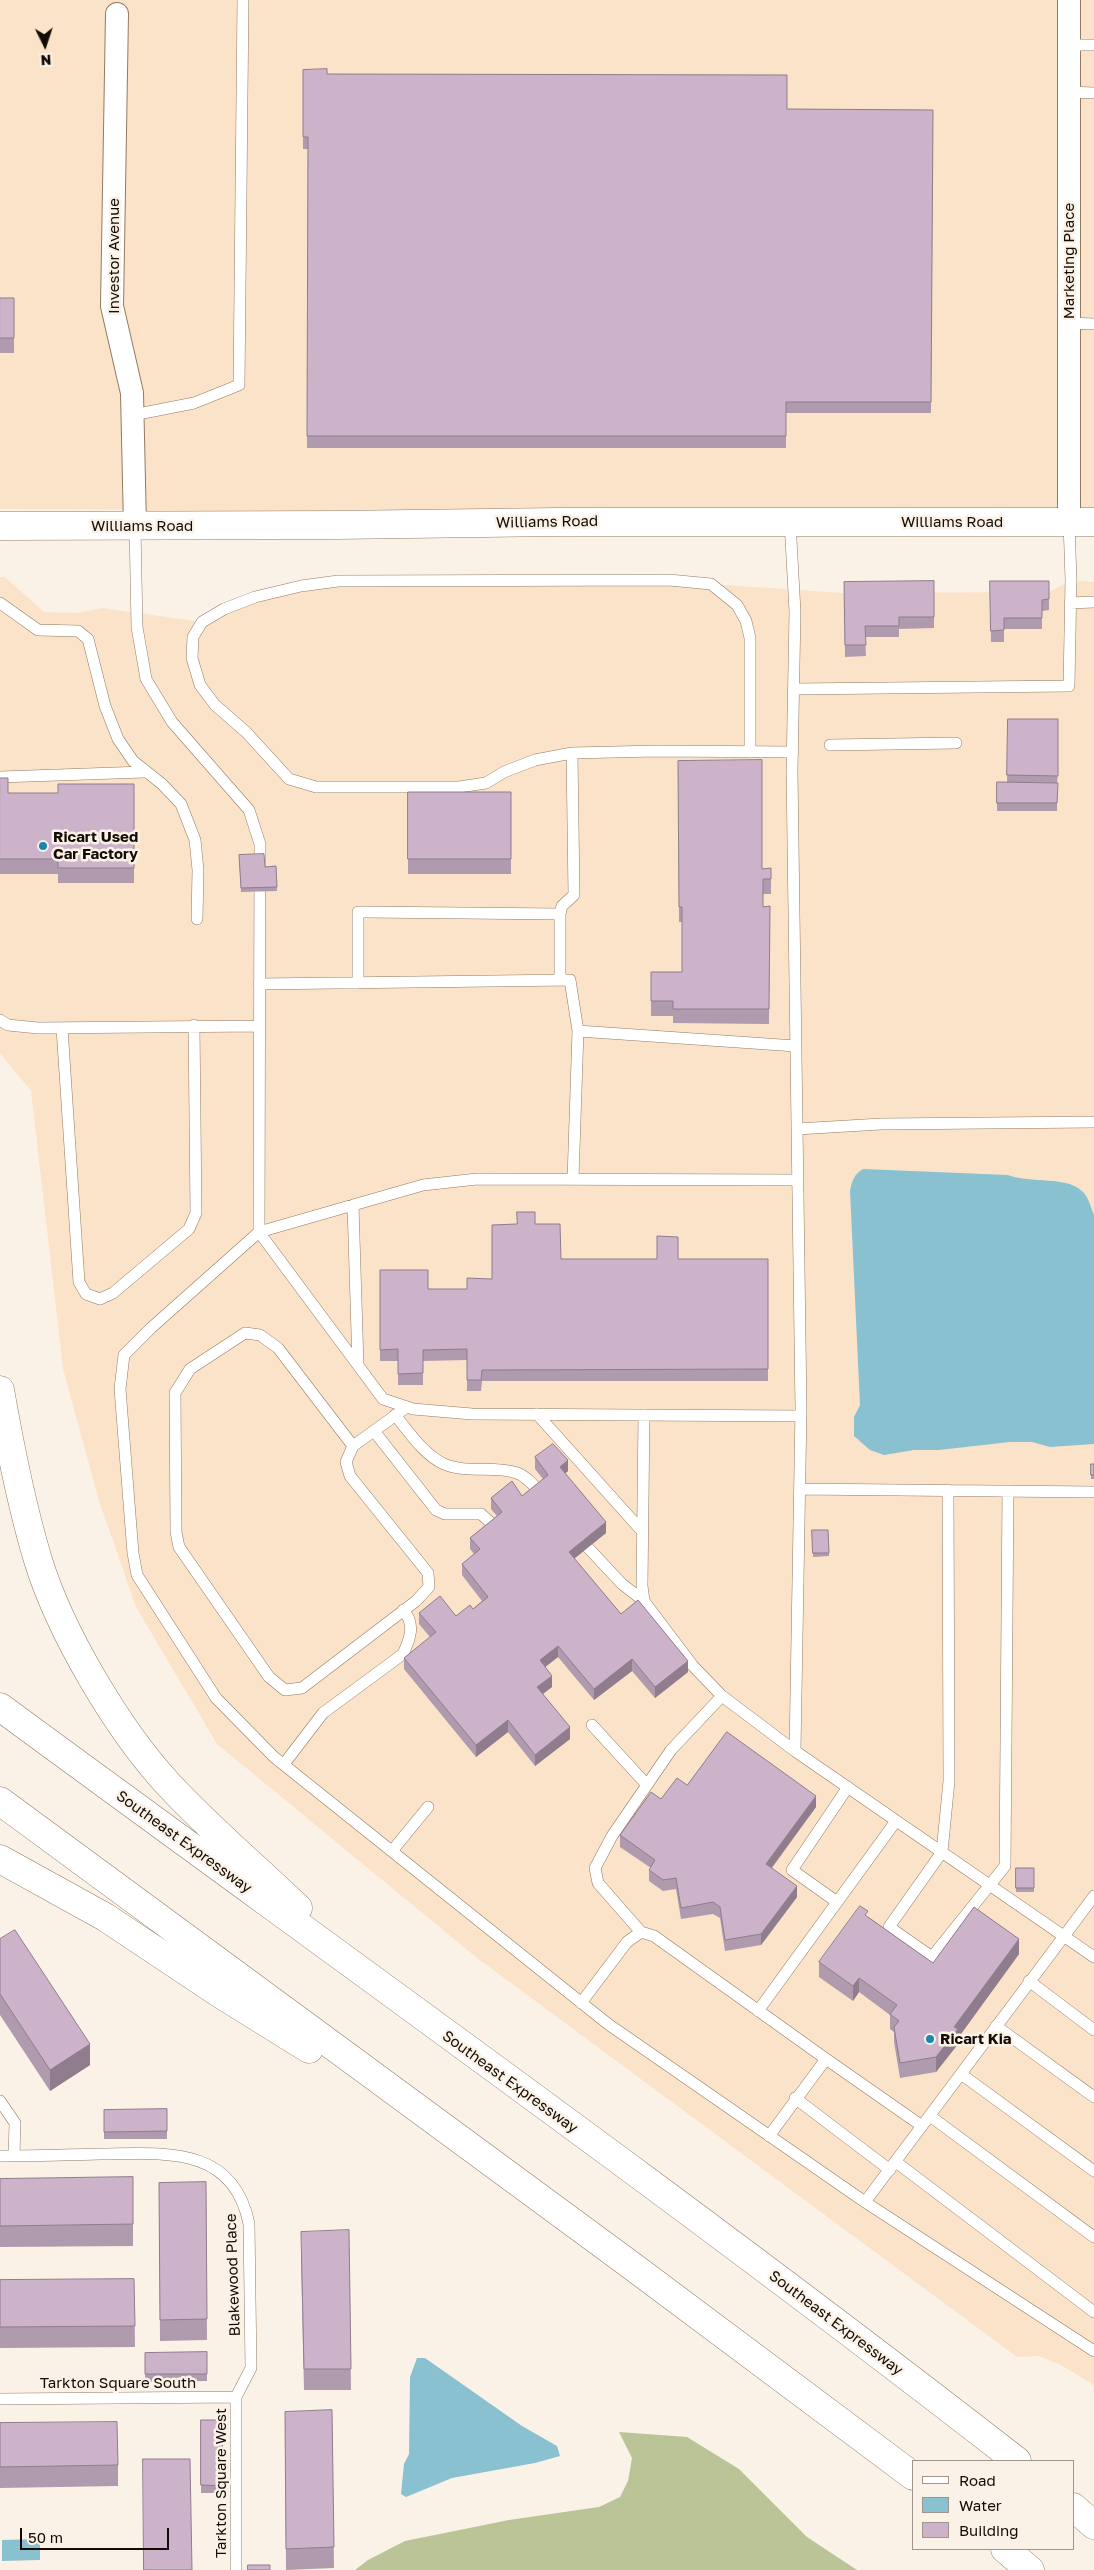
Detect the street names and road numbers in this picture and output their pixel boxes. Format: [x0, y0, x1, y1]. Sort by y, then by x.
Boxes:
street label: Investor Avenue [105, 198, 123, 314]
street label: Marketing Place [1060, 203, 1078, 319]
street label: Williams Road [496, 512, 598, 532]
street label: Williams Road [901, 513, 1003, 531]
street label: Williams Road [91, 517, 193, 535]
street label: Southeast Expressway [113, 1787, 255, 1897]
street label: Southeast Expressway [439, 2027, 581, 2137]
street label: Blakewood Place [222, 2213, 244, 2337]
street label: Southeast Expressway [765, 2267, 907, 2379]
street label: Tarkton Square South [40, 2374, 196, 2392]
street label: Tarkton Square West [212, 2408, 230, 2558]

